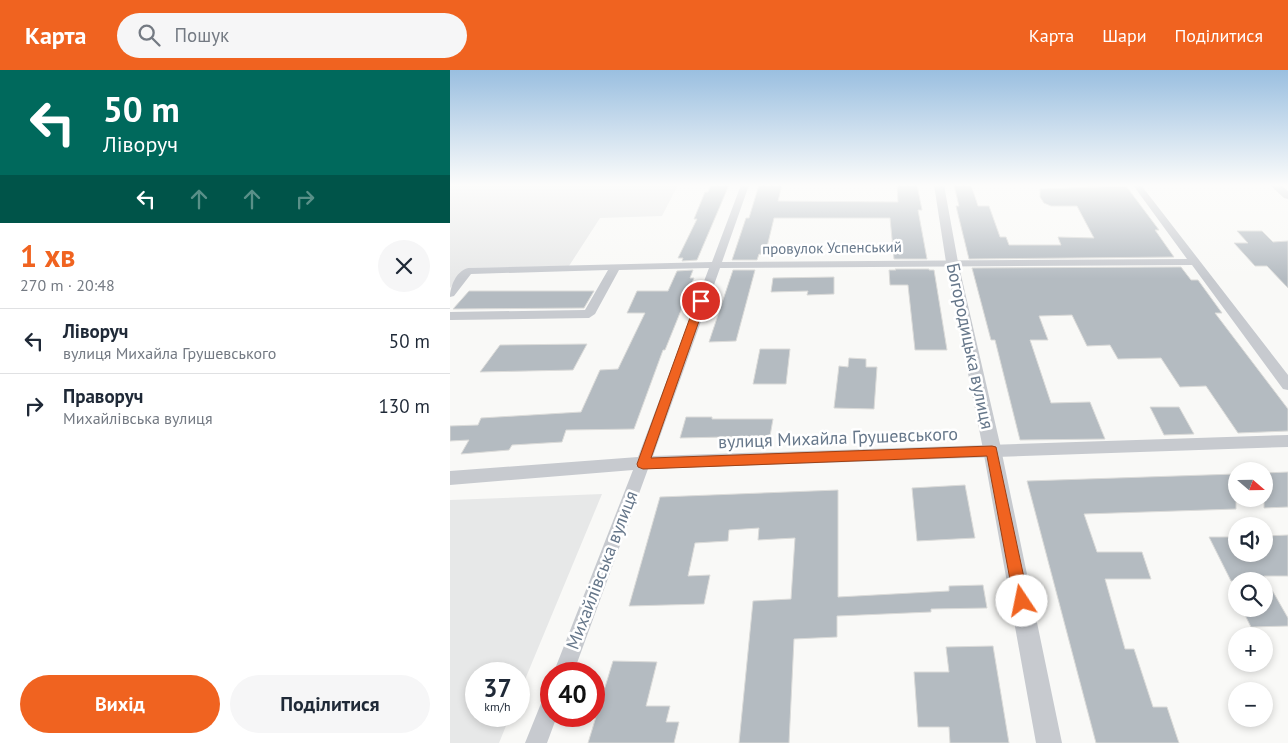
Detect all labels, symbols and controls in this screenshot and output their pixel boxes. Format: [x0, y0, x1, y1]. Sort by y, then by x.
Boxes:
search box [117, 13, 467, 58]
text: Карта [25, 20, 87, 51]
icon: search [135, 21, 163, 49]
text: Пошук [175, 23, 229, 47]
text: Карта [1029, 24, 1074, 47]
text: Шари [1102, 24, 1146, 47]
text: Поділитися [1174, 24, 1263, 47]
text: 50 m [103, 86, 180, 132]
icon: left [20, 90, 85, 155]
text: Ліворуч [103, 130, 178, 158]
icon: left [132, 185, 160, 213]
icon: ahead [185, 185, 213, 213]
icon: ahead [238, 185, 266, 213]
icon: right [291, 185, 319, 213]
text: 1 хв [20, 236, 76, 275]
street label: провулок Успенський [762, 237, 902, 258]
button: close [378, 240, 430, 292]
street label: Богородицька вулиця [942, 261, 999, 431]
text: 270 m · 20:48 [20, 275, 115, 295]
pin [680, 280, 722, 322]
icon: arrive [687, 287, 715, 315]
text: Ліворуч [63, 319, 128, 343]
icon: left [20, 327, 48, 355]
text: 50 m [389, 329, 430, 353]
text: вулиця Михайла Грушевського [63, 343, 276, 363]
text: Праворуч [63, 384, 143, 408]
icon: right [20, 392, 48, 420]
text: 130 m [378, 394, 430, 418]
text: Михайлівська вулиця [63, 408, 213, 428]
street label: вулиця Михайла Грушевського [718, 422, 958, 453]
north arrow [1228, 462, 1272, 508]
map controls [1228, 462, 1273, 727]
street label: Михайлівська вулиця [561, 487, 642, 652]
button: sound [1228, 517, 1273, 562]
button: search [1228, 572, 1273, 617]
position arrow [995, 574, 1047, 626]
button: + [1228, 627, 1273, 672]
speed limit sign: 40 [540, 662, 605, 727]
text: 37 [483, 672, 512, 704]
button: Вихід [20, 675, 220, 733]
button: Поділитися [230, 675, 430, 733]
button: − [1228, 682, 1273, 727]
text: km/h [484, 699, 511, 714]

